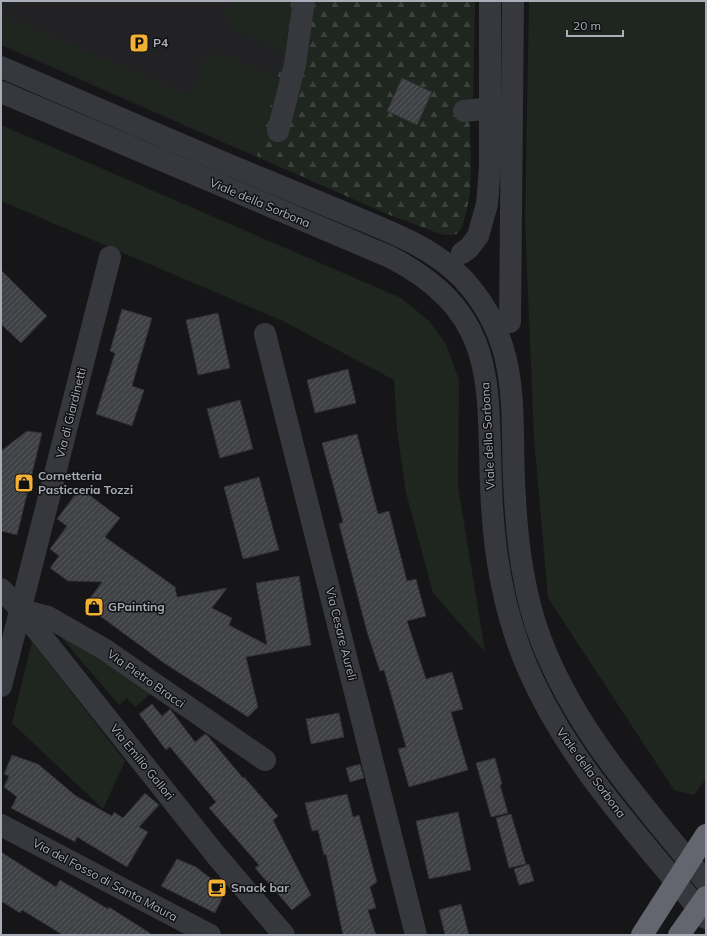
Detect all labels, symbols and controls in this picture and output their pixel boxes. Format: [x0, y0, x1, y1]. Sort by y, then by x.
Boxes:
scale bar [567, 12, 623, 38]
text: 20 m [573, 18, 601, 33]
parking icon: P4 [128, 32, 150, 54]
place label: P4 [153, 35, 168, 50]
street label: Viale della Sorbona [208, 175, 313, 230]
street label: Via di Giardinetti [52, 366, 89, 460]
street label: Viale della Sorbona [477, 382, 498, 490]
place label: Cornetteria Pasticceria Tozzi [38, 468, 133, 497]
shop icon: Cornetteria Pasticceria Tozzi [13, 472, 35, 494]
street label: Via Cesare Aureli [323, 586, 360, 682]
shop icon: GPainting [83, 596, 105, 618]
place label: GPainting [108, 599, 165, 614]
street label: Via Pietro Bracci [105, 646, 188, 711]
street label: Via Emilio Gallori [107, 721, 178, 803]
street label: Viale della Sorbona [554, 725, 629, 821]
street label: Via del Fosso di Santa Maura [30, 835, 180, 924]
cafe icon: Snack bar [206, 877, 228, 899]
place label: Snack bar [231, 880, 289, 895]

